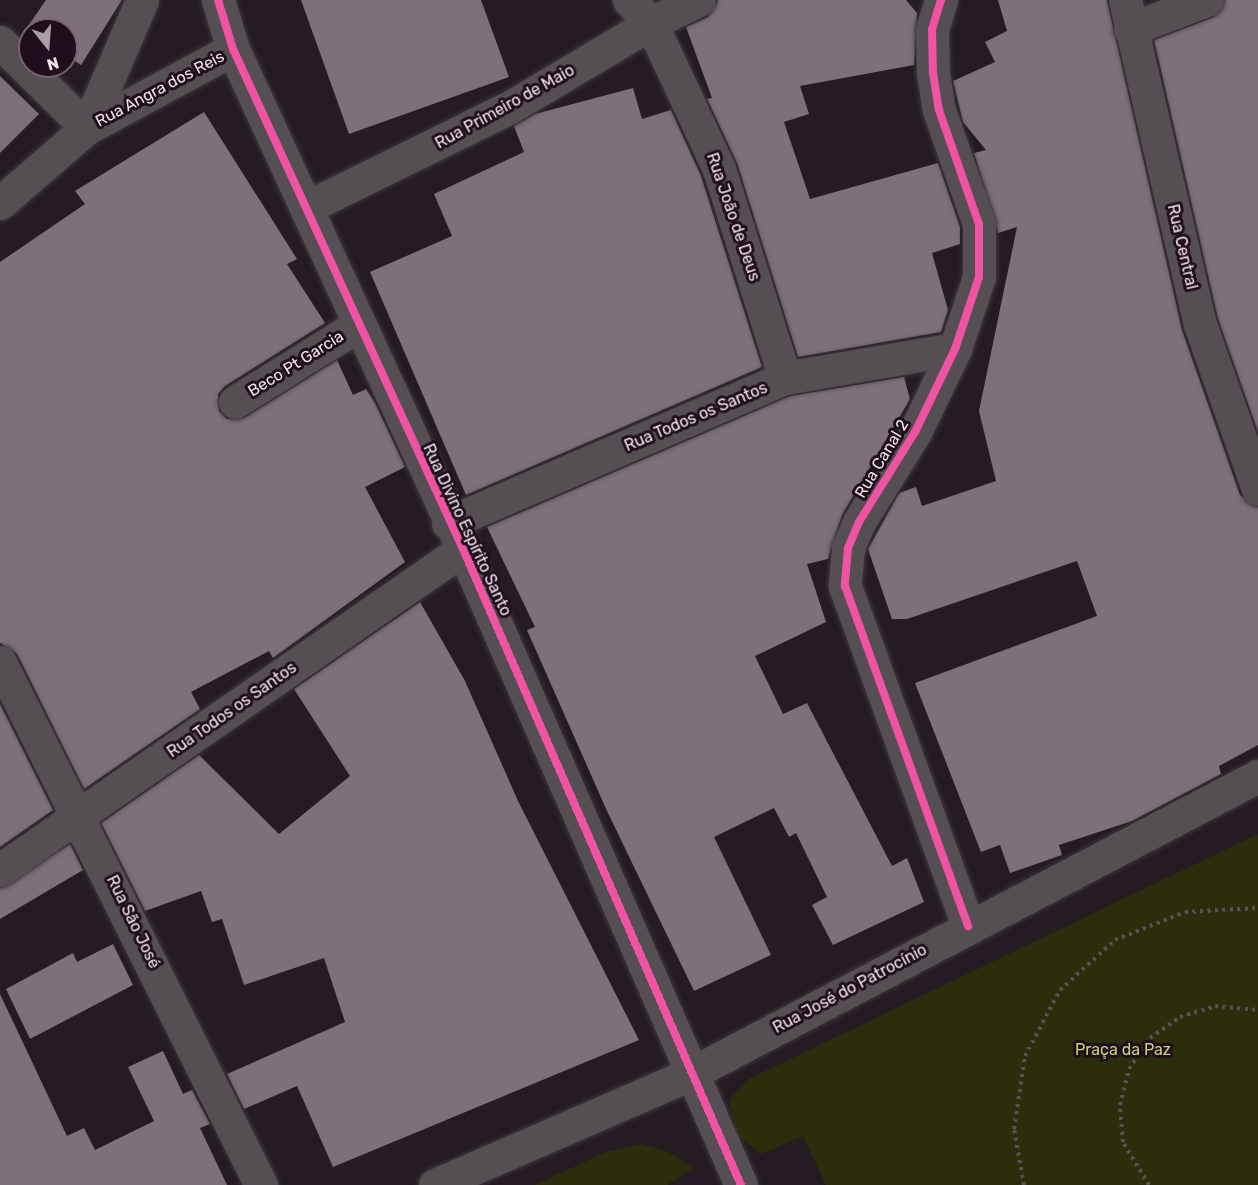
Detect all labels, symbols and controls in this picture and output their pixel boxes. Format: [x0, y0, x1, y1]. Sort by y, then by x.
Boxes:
north arrow [18, 18, 78, 78]
street label: Rua Angra dos Reis [92, 47, 228, 131]
text: N [45, 53, 61, 75]
street label: Rua Primeiro de Maio [432, 61, 578, 153]
street label: Rua João de Deus [702, 150, 764, 284]
street label: Rua Central [1163, 202, 1201, 292]
street label: Beco Pt Garcia [245, 327, 347, 401]
street label: Rua Todos os Santos [621, 378, 771, 456]
street label: Rua Canal 2 [851, 416, 913, 502]
street label: Rua Divino Espírito Santo [419, 441, 515, 619]
street label: Rua Todos os Santos [164, 658, 300, 762]
street label: Rua São José [102, 872, 164, 972]
street label: Rua José do Patrocínio [770, 940, 930, 1038]
park label: Praça da Paz [1075, 1040, 1171, 1060]

